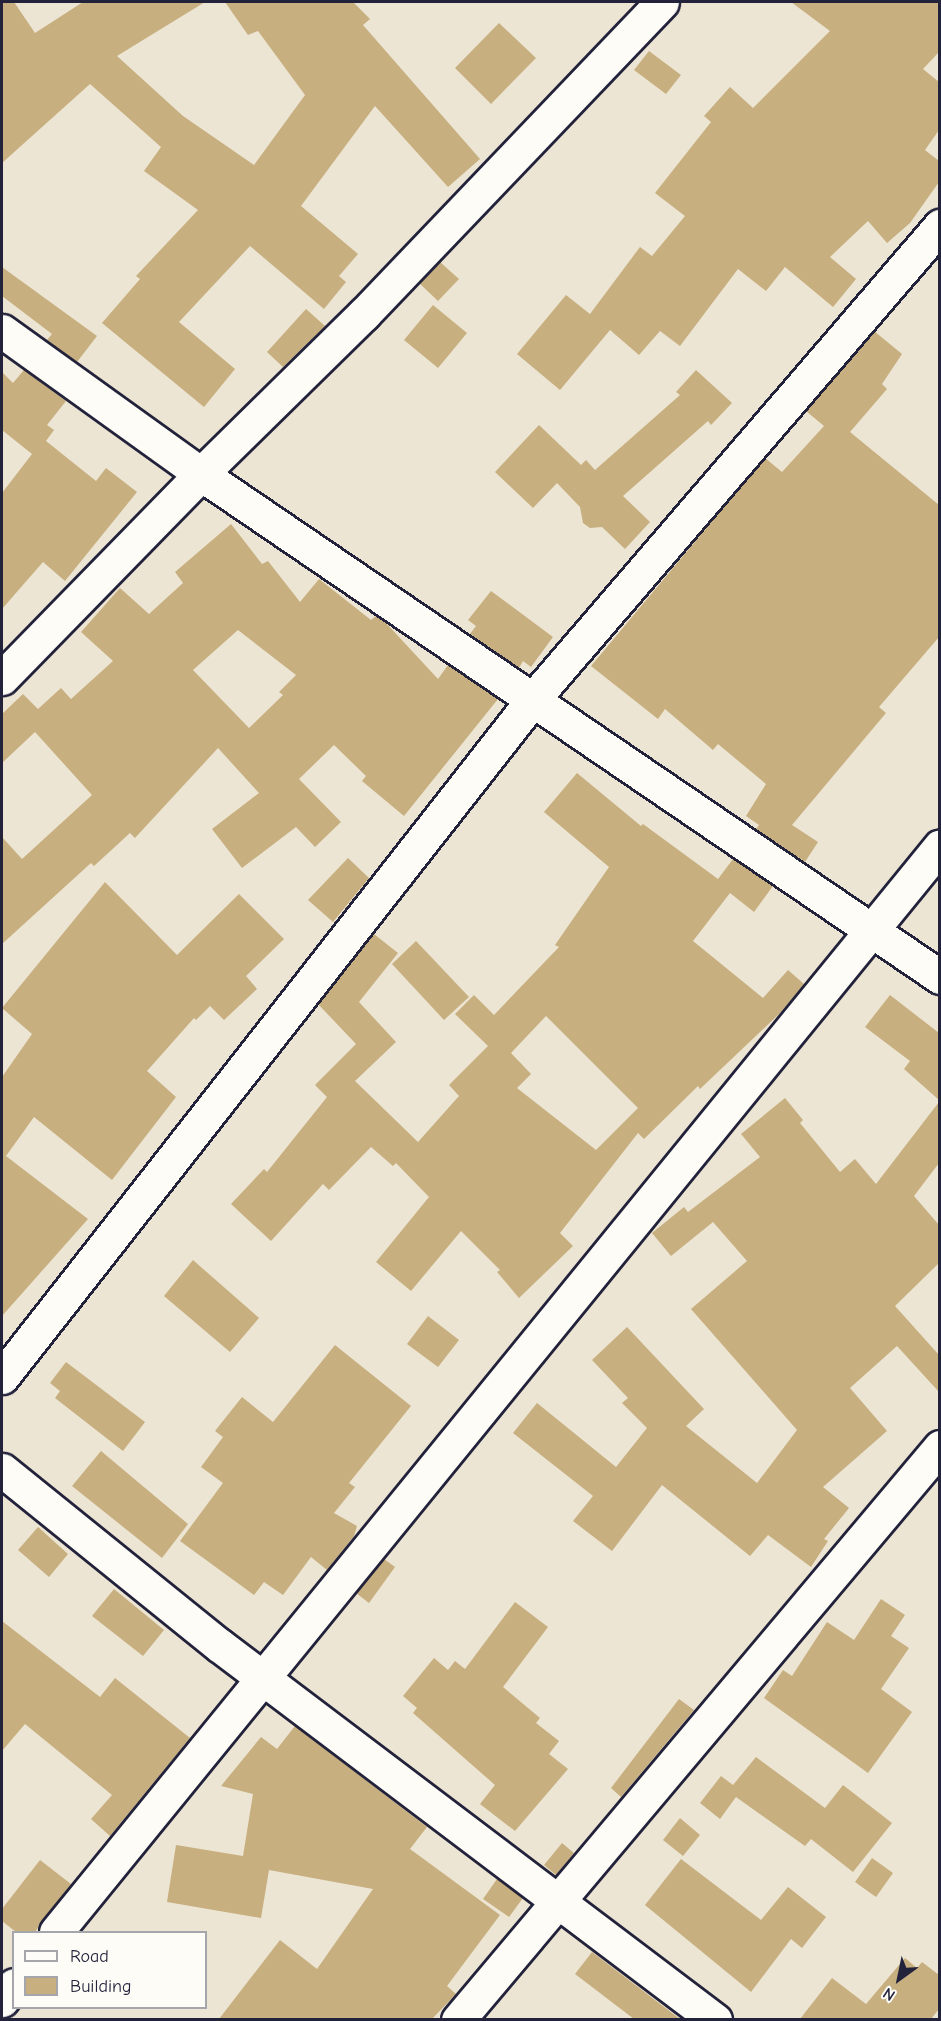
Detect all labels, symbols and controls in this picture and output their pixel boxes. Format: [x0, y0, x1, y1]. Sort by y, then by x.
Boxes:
legend [12, 1931, 207, 2009]
text: Road [70, 1946, 109, 1967]
north arrow [869, 1949, 929, 2009]
text: Building [70, 1976, 132, 1997]
text: N [880, 1984, 898, 2004]

